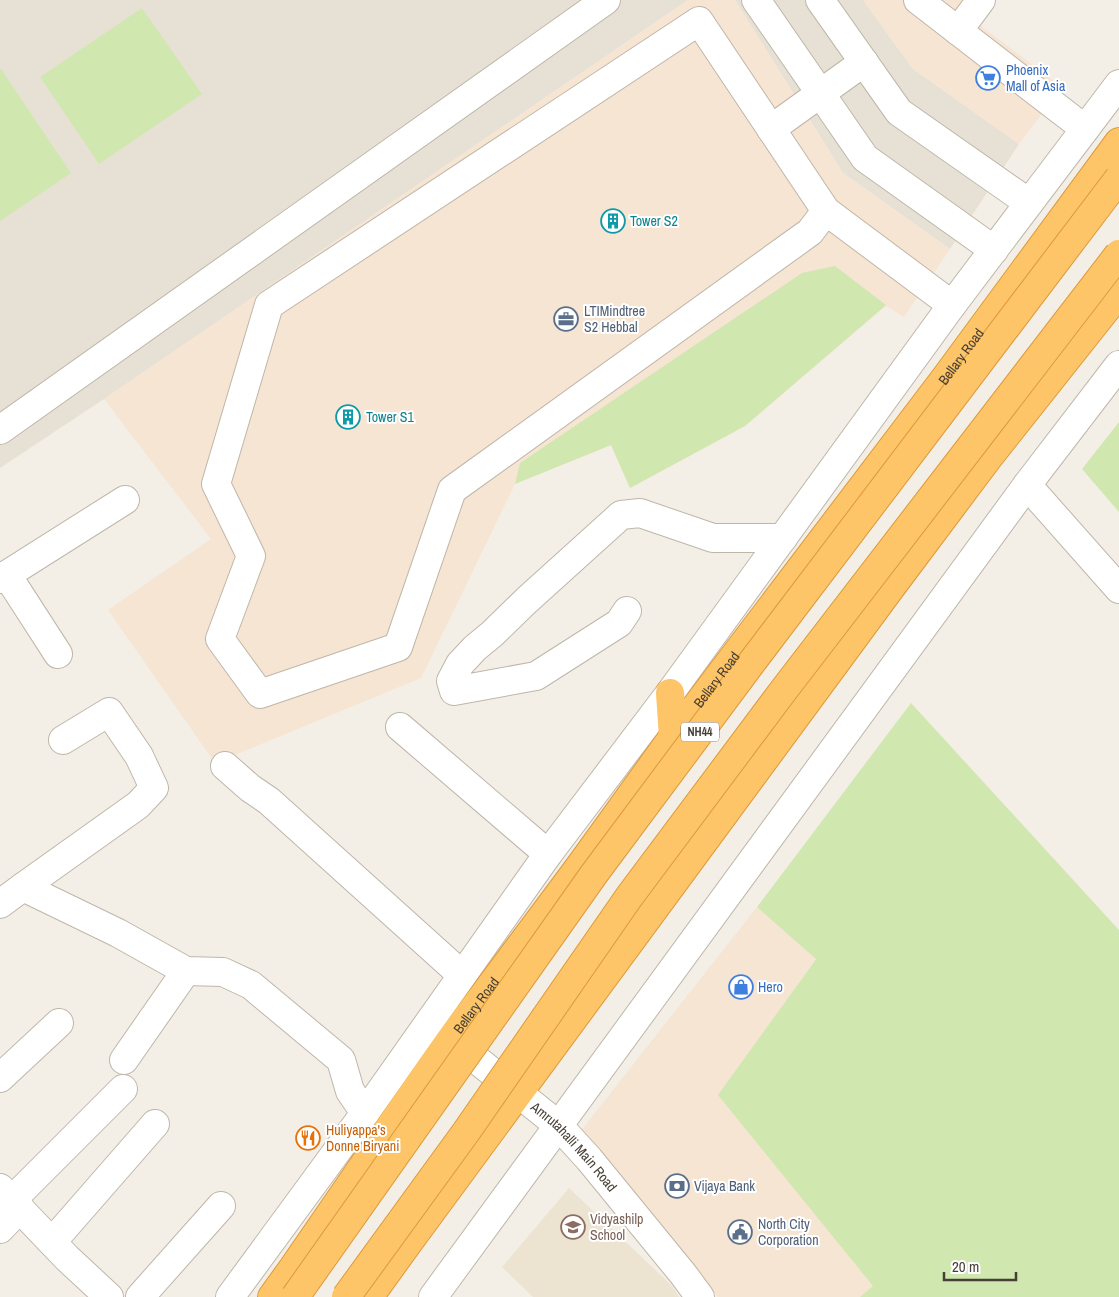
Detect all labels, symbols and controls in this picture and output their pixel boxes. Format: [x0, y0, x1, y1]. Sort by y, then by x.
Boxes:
place label: Phoenix Mall of Asia [1006, 61, 1066, 95]
supermarket icon: Phoenix Mall of Asia [975, 65, 1001, 91]
building icon: Tower S2 [600, 208, 626, 234]
place label: Tower S2 [630, 212, 678, 230]
place label: LTIMindtree S2 Hebbal [584, 302, 645, 336]
office icon: LTIMindtree S2 Hebbal [553, 306, 579, 332]
street label: Bellary Road [934, 325, 988, 388]
building icon: Tower S1 [335, 404, 361, 430]
place label: Tower S1 [366, 408, 414, 426]
street label: Bellary Road [690, 648, 744, 711]
road number: NH44 [681, 722, 719, 742]
street label: Bellary Road [449, 974, 503, 1037]
shop icon: Hero [728, 974, 754, 1000]
place label: Hero [758, 978, 783, 996]
street label: Amrutahalli Main Road [527, 1097, 621, 1195]
place label: Huliyappa's Donne Biryani [326, 1121, 399, 1155]
restaurant icon: Huliyappa's Donne Biryani [295, 1125, 321, 1151]
bank icon: Vijaya Bank [664, 1173, 690, 1199]
place label: Vijaya Bank [694, 1177, 755, 1195]
place label: Vidyashilp School [590, 1210, 643, 1244]
school or university icon: Vidyashilp School [560, 1214, 586, 1240]
place label: North City Corporation [758, 1215, 819, 1249]
public building icon: North City Corporation [727, 1219, 753, 1245]
scale bar [944, 1250, 1016, 1282]
text: 20 m [952, 1256, 979, 1277]

